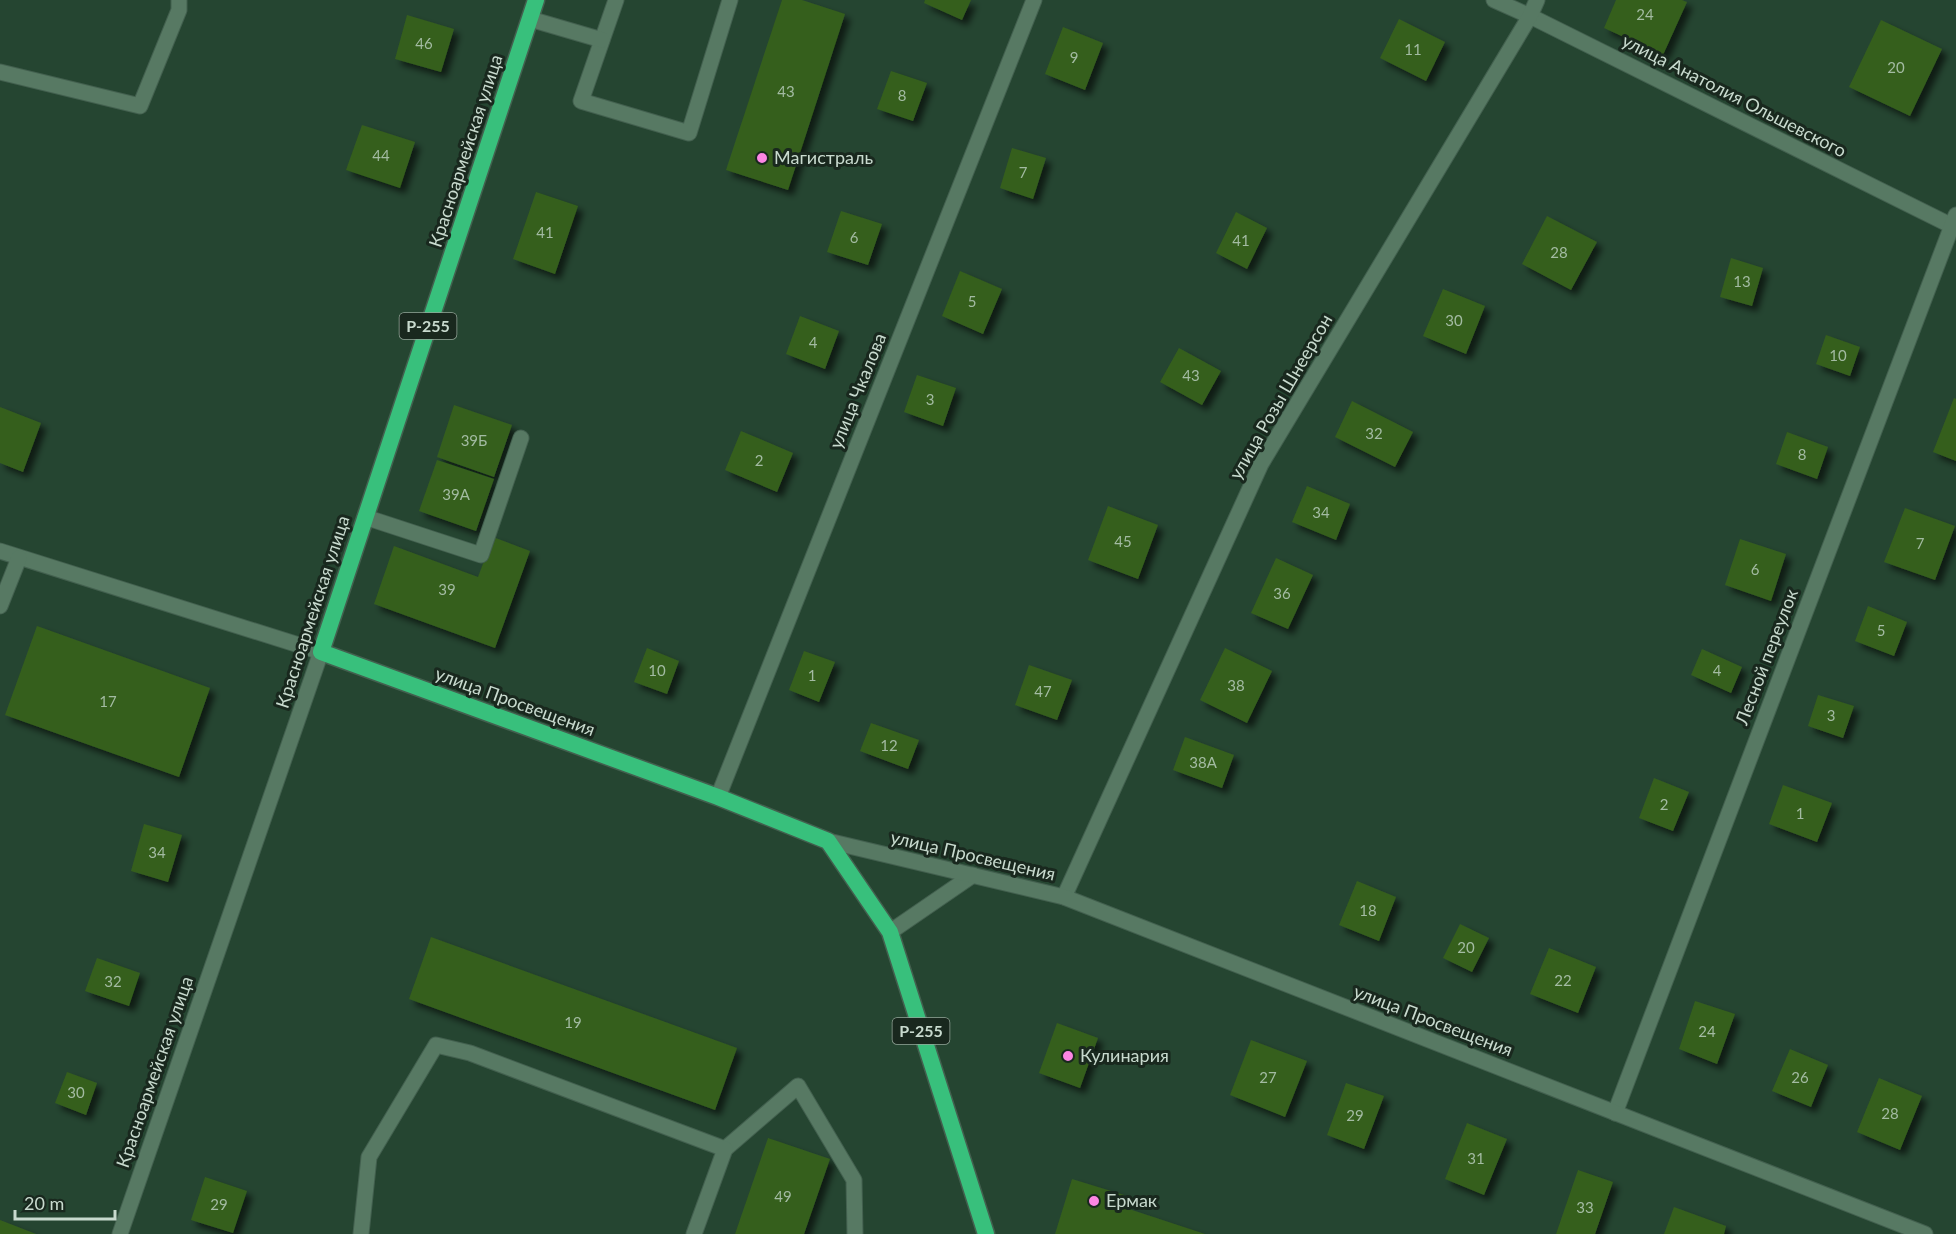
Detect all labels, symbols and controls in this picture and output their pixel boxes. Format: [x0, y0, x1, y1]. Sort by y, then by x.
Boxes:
house number: 24 [1636, 5, 1654, 23]
street label: улица Анатолия Ольшевского [1619, 29, 1850, 161]
house number: 46 [415, 34, 433, 52]
house number: 11 [1404, 40, 1422, 58]
house number: 9 [1070, 48, 1078, 66]
street label: Красноармейская улица [424, 52, 507, 250]
house number: 20 [1887, 58, 1905, 76]
house number: 43 [777, 82, 795, 100]
house number: 8 [898, 86, 906, 104]
house number: 44 [372, 146, 390, 164]
place label: Магистраль [774, 146, 873, 168]
marker: Магистраль [755, 151, 769, 165]
house number: 7 [1019, 163, 1028, 181]
house number: 41 [536, 223, 554, 241]
house number: 6 [850, 228, 859, 246]
house number: 41 [1232, 231, 1250, 249]
house number: 28 [1550, 243, 1568, 261]
house number: 13 [1733, 272, 1751, 290]
house number: 5 [968, 292, 976, 310]
street label: улица Розы Шнеерсон [1224, 310, 1336, 483]
house number: 30 [1445, 311, 1463, 329]
road number: Р-255 [400, 313, 456, 339]
street label: улица Чкалова [824, 330, 890, 451]
house number: 4 [809, 333, 818, 351]
house number: 10 [1829, 346, 1847, 364]
house number: 43 [1182, 366, 1200, 384]
house number: 3 [926, 390, 934, 408]
house number: 32 [1365, 424, 1383, 442]
house number: 39Б [461, 431, 487, 449]
house number: 8 [1798, 445, 1806, 463]
house number: 2 [755, 451, 763, 469]
house number: 39А [442, 485, 471, 503]
house number: 34 [1312, 503, 1330, 521]
street label: Красноармейская улица [271, 513, 354, 711]
house number: 45 [1114, 532, 1132, 550]
house number: 7 [1916, 534, 1925, 552]
house number: 6 [1751, 560, 1760, 578]
house number: 39 [438, 580, 456, 598]
house number: 36 [1273, 584, 1291, 602]
street label: Лесной переулок [1730, 585, 1802, 729]
house number: 5 [1877, 621, 1885, 639]
house number: 10 [648, 661, 666, 679]
house number: 4 [1713, 661, 1722, 679]
street label: улица Просвещения [432, 662, 598, 740]
house number: 1 [808, 666, 816, 684]
house number: 38 [1227, 676, 1245, 694]
house number: 47 [1034, 682, 1052, 700]
house number: 17 [99, 692, 117, 710]
house number: 3 [1827, 706, 1835, 724]
house number: 12 [880, 736, 898, 754]
house number: 38А [1189, 753, 1218, 771]
house number: 2 [1660, 795, 1668, 813]
house number: 1 [1796, 804, 1804, 822]
street label: улица Просвещения [889, 825, 1058, 885]
house number: 34 [148, 843, 166, 861]
house number: 18 [1359, 901, 1377, 919]
house number: 20 [1457, 938, 1475, 956]
house number: 22 [1554, 971, 1572, 989]
house number: 32 [104, 972, 122, 990]
street label: Красноармейская улица [111, 973, 197, 1170]
street label: улица Просвещения [1351, 980, 1516, 1061]
house number: 19 [564, 1013, 582, 1031]
road number: Р-255 [892, 1018, 950, 1044]
house number: 24 [1698, 1022, 1716, 1040]
place label: Кулинария [1080, 1044, 1169, 1066]
marker: Кулинария [1061, 1049, 1075, 1063]
house number: 27 [1259, 1068, 1277, 1086]
house number: 26 [1791, 1068, 1809, 1086]
house number: 30 [67, 1083, 85, 1101]
house number: 28 [1881, 1104, 1899, 1122]
house number: 29 [1346, 1106, 1364, 1124]
house number: 31 [1467, 1149, 1485, 1167]
scale bar [15, 1183, 116, 1221]
house number: 49 [774, 1187, 792, 1205]
place label: Ермак [1106, 1189, 1158, 1211]
text: 20 m [24, 1192, 64, 1214]
marker: Ермак [1087, 1194, 1101, 1208]
house number: 29 [210, 1195, 228, 1213]
house number: 33 [1576, 1198, 1594, 1216]

